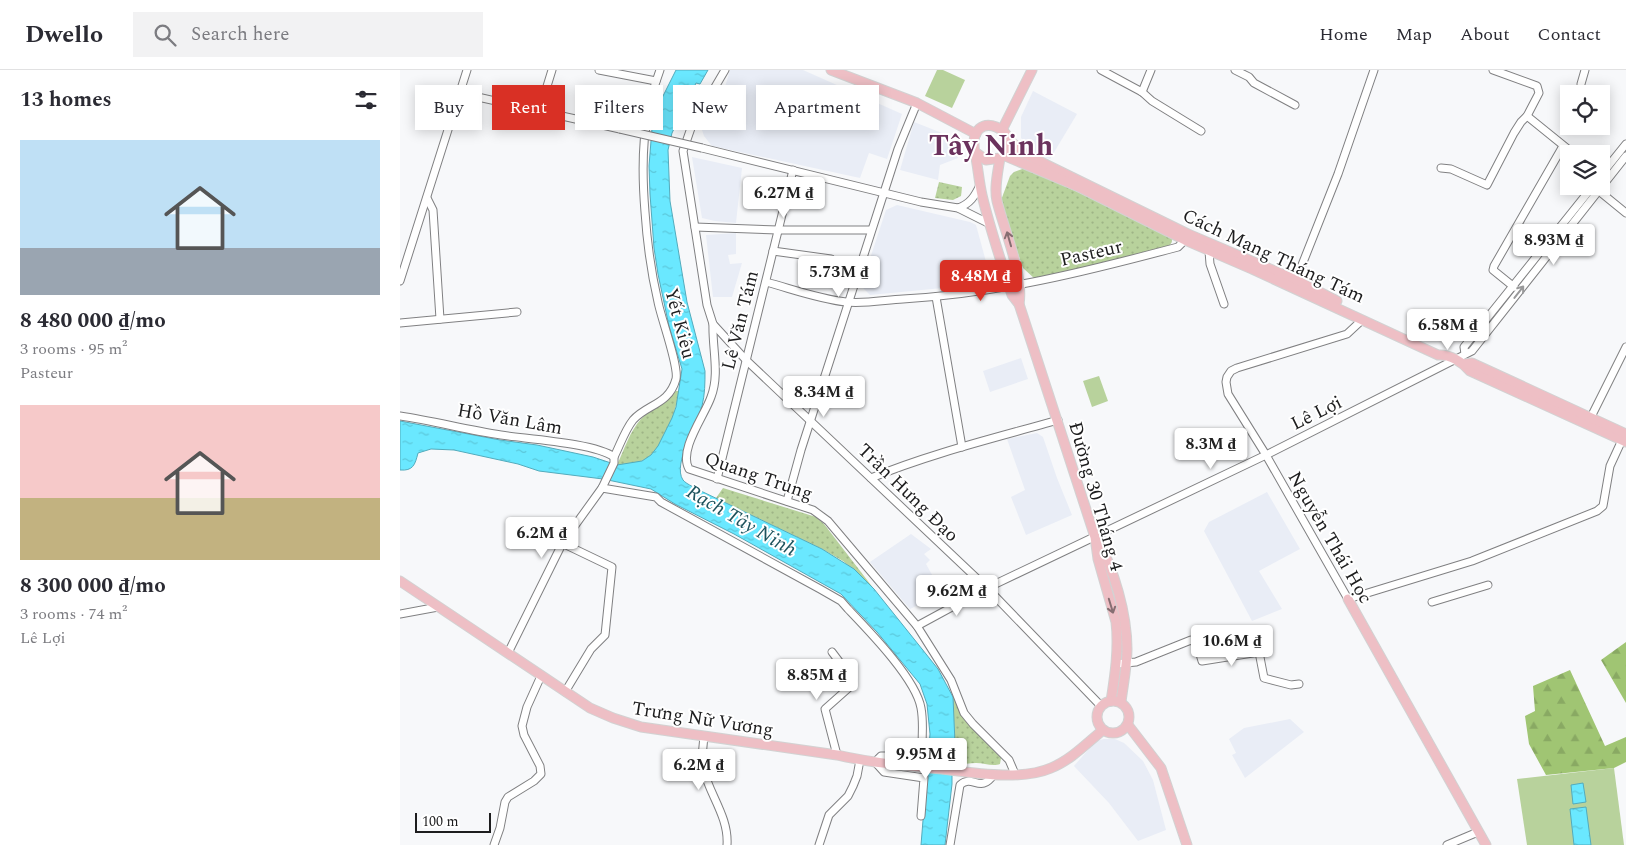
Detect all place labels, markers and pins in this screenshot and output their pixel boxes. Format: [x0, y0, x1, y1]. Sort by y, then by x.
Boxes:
pin: 6.27M ₫ [738, 176, 830, 219]
pin: 8.93M ₫ [1508, 224, 1600, 266]
pin: 5.73M ₫ [793, 256, 885, 298]
pin: 8.48M ₫ [935, 260, 1027, 302]
pin: 6.58M ₫ [1402, 308, 1494, 351]
pin: 8.34M ₫ [778, 376, 870, 418]
pin: 8.3M ₫ [1170, 428, 1252, 470]
pin: 6.2M ₫ [501, 516, 583, 559]
pin: 9.62M ₫ [911, 574, 1003, 617]
pin: 10.6M ₫ [1186, 624, 1278, 667]
pin: 8.85M ₫ [771, 658, 863, 701]
pin: 9.95M ₫ [880, 738, 972, 780]
pin: 6.2M ₫ [658, 748, 740, 791]

